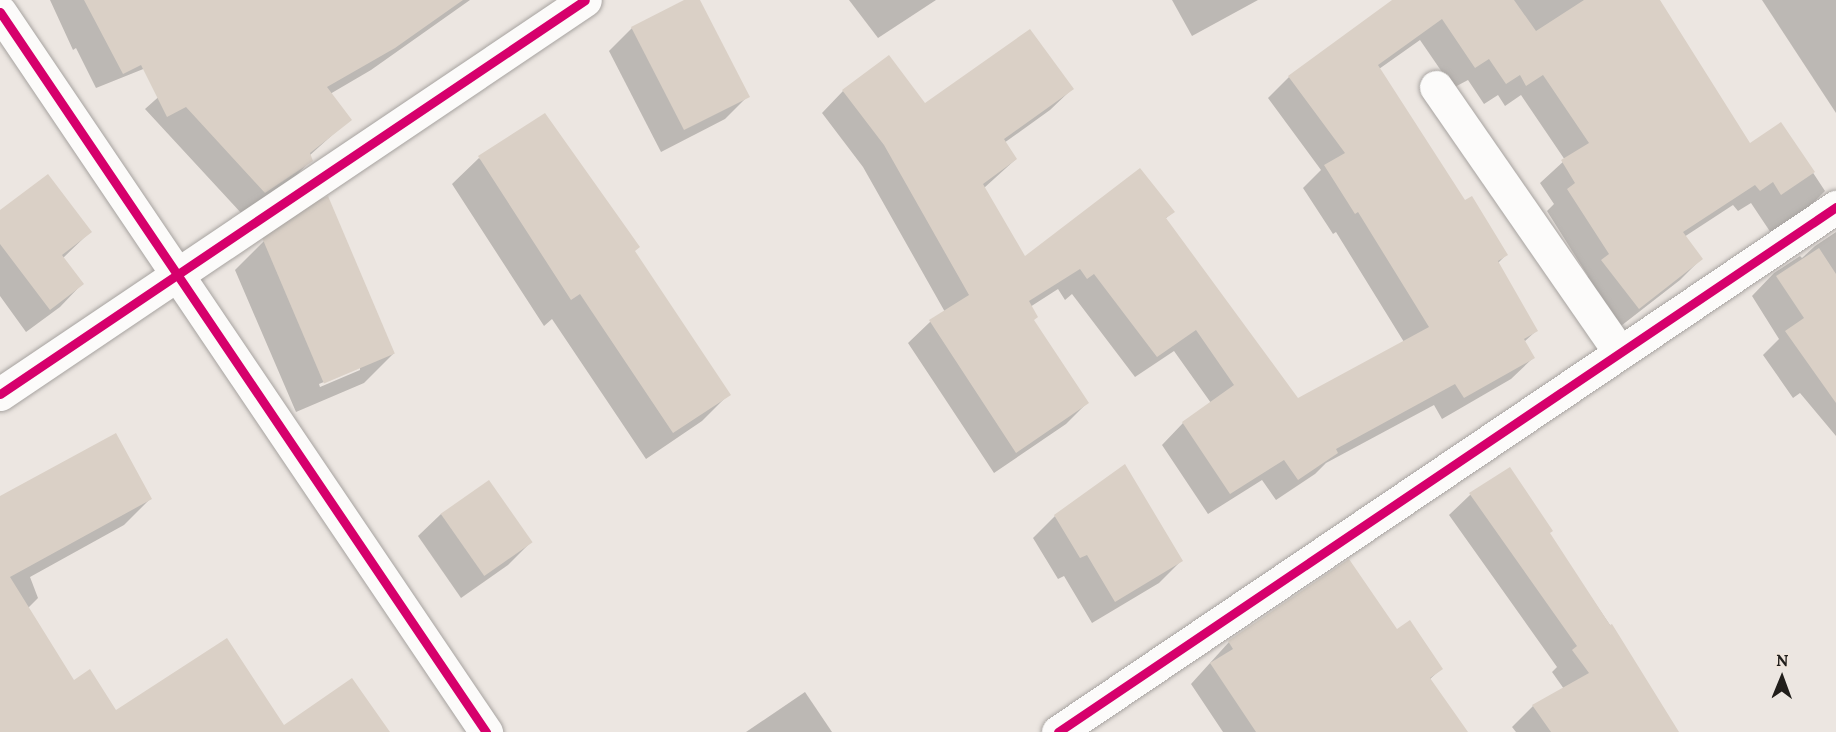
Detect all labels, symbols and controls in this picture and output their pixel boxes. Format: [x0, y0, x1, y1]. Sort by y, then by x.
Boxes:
north arrow [1752, 648, 1812, 708]
text: N [1776, 650, 1789, 670]

